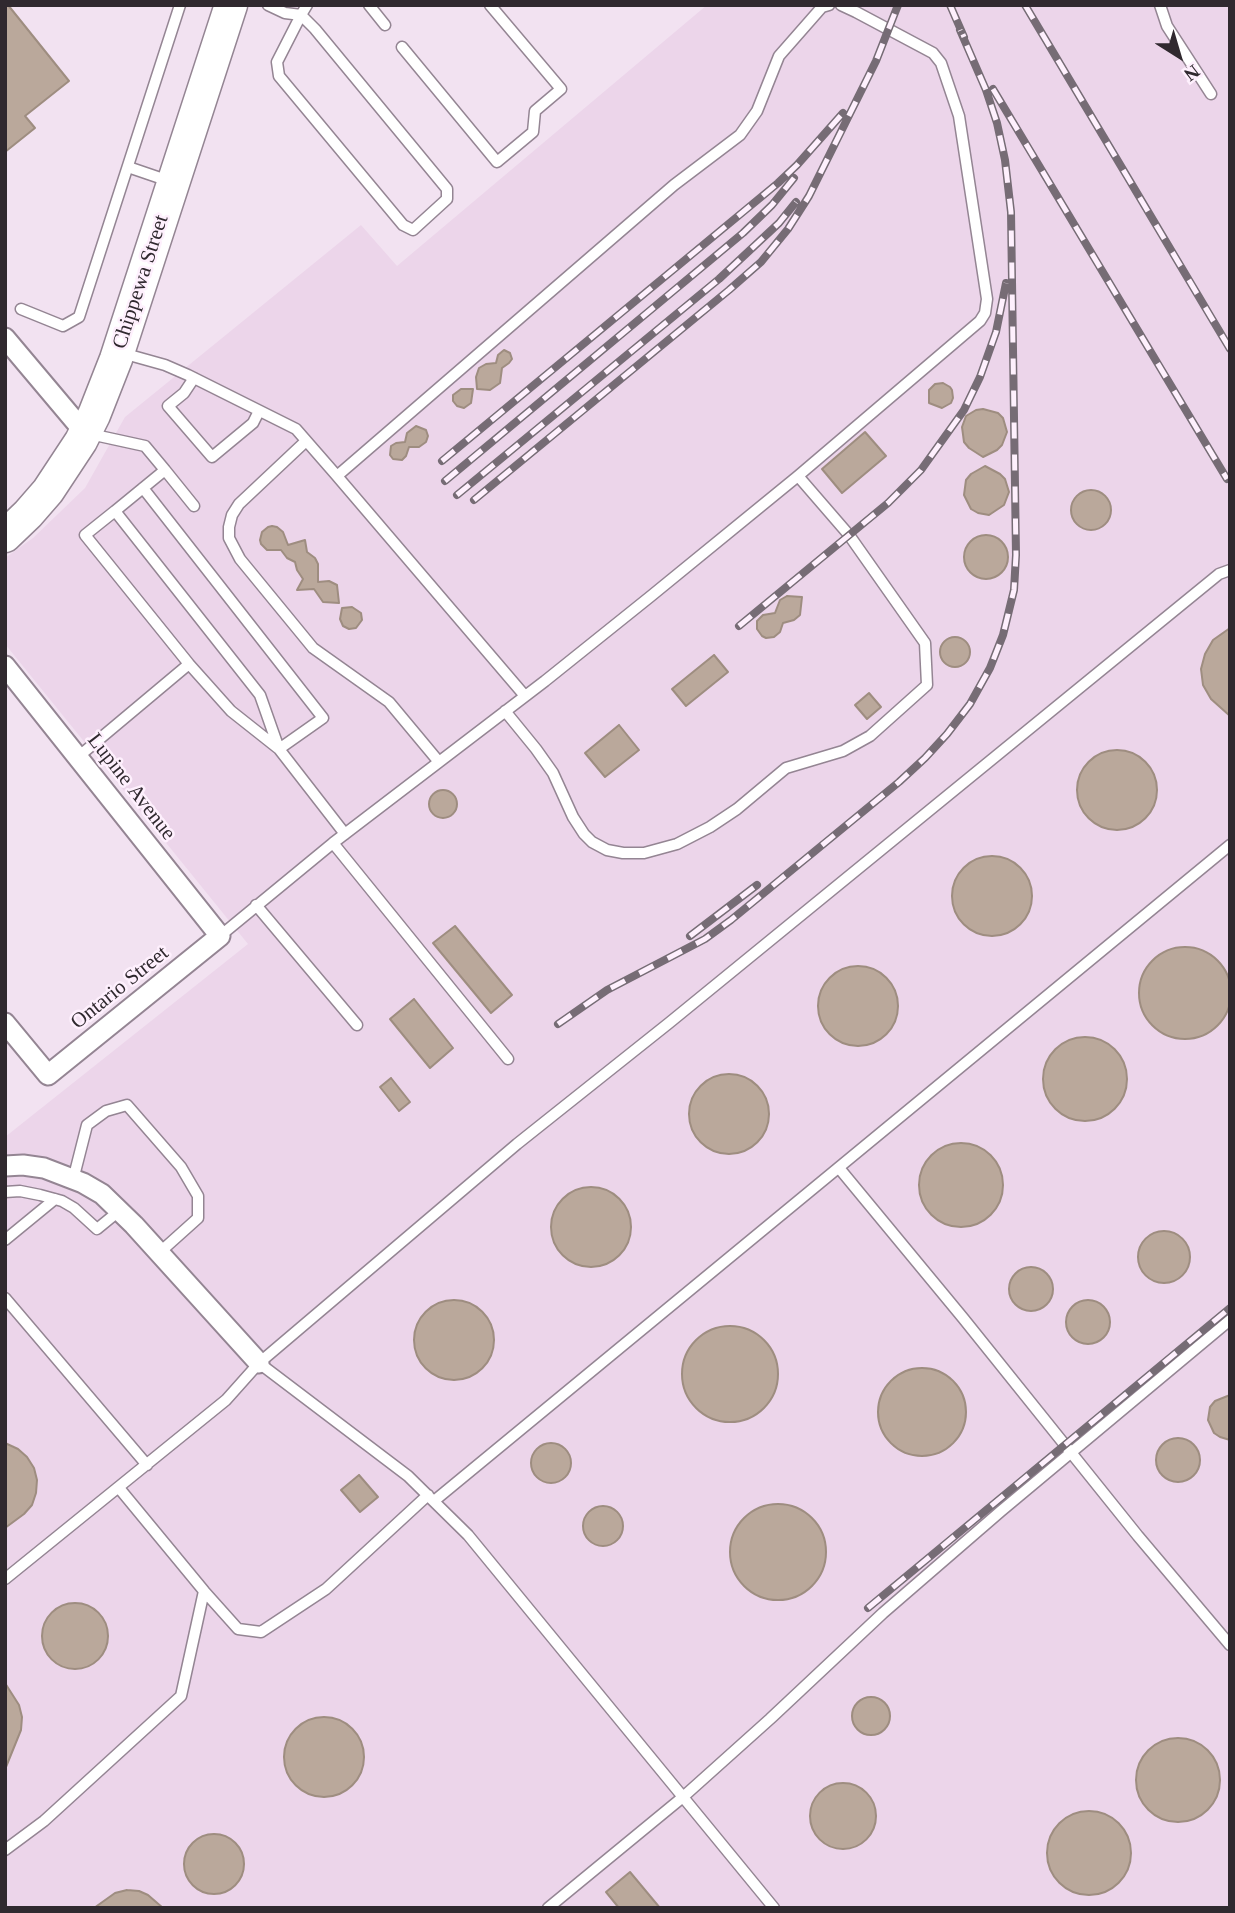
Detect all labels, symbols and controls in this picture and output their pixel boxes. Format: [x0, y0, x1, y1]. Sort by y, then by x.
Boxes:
north arrow [1144, 21, 1214, 91]
text: N [1180, 61, 1204, 86]
street label: Chippewa Street [107, 212, 175, 352]
street label: Lupine Avenue [82, 729, 180, 845]
street label: Ontario Street [66, 941, 174, 1035]

